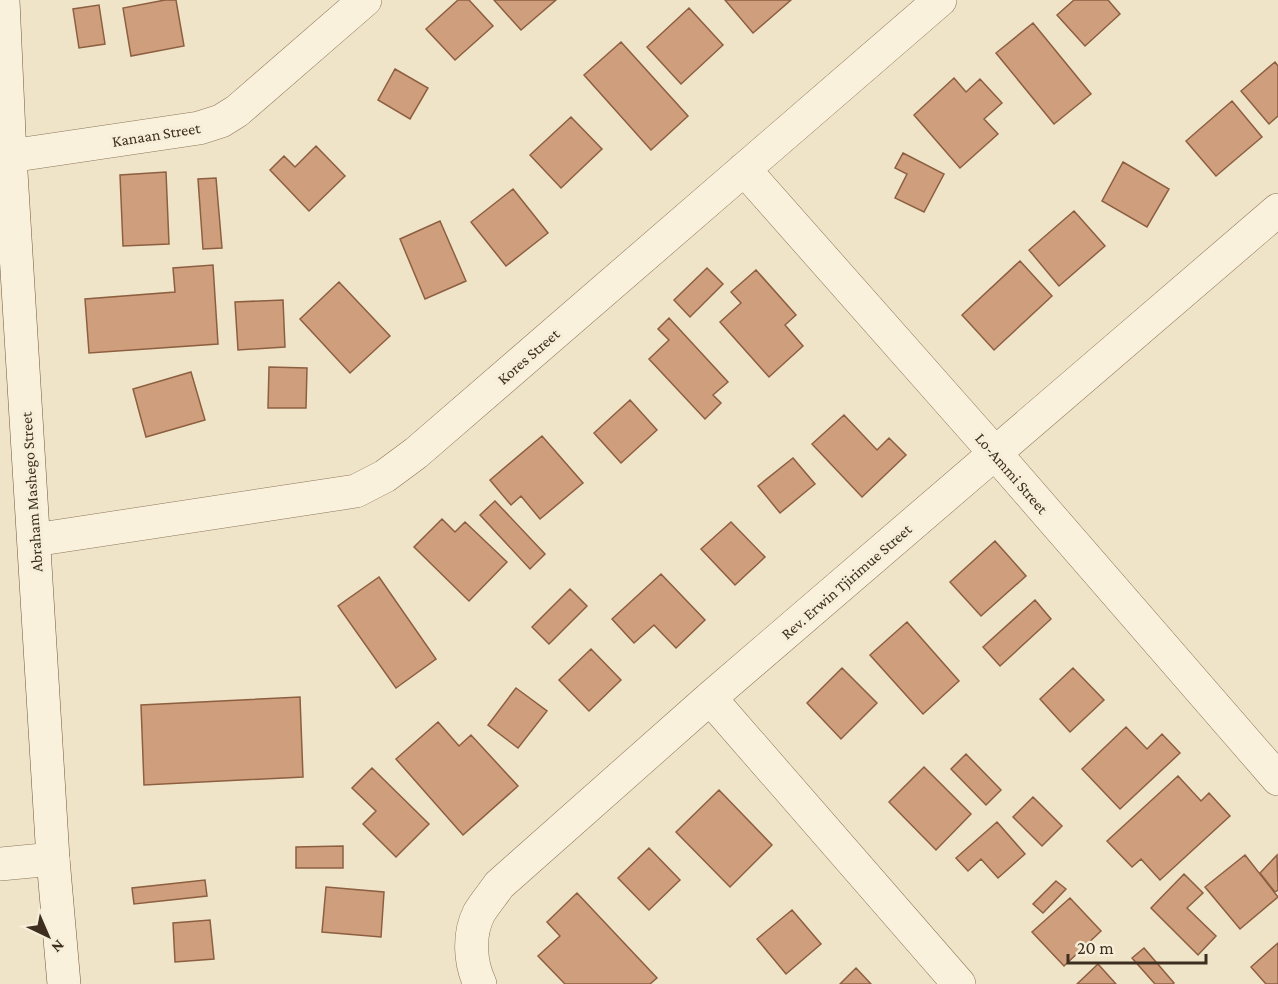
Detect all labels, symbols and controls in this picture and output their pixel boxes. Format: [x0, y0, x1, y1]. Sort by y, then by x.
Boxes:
street label: Kanaan Street [111, 119, 202, 150]
street label: Kores Street [494, 325, 563, 388]
street label: Abraham Mashego Street [17, 411, 47, 573]
street label: Lo-Ammi Street [972, 429, 1052, 518]
street label: Rev. Erwin Tjirimue Street [778, 520, 916, 643]
north arrow [18, 906, 78, 966]
scale bar [1068, 927, 1206, 965]
text: N [48, 937, 68, 956]
text: 20 m [1077, 938, 1114, 958]

